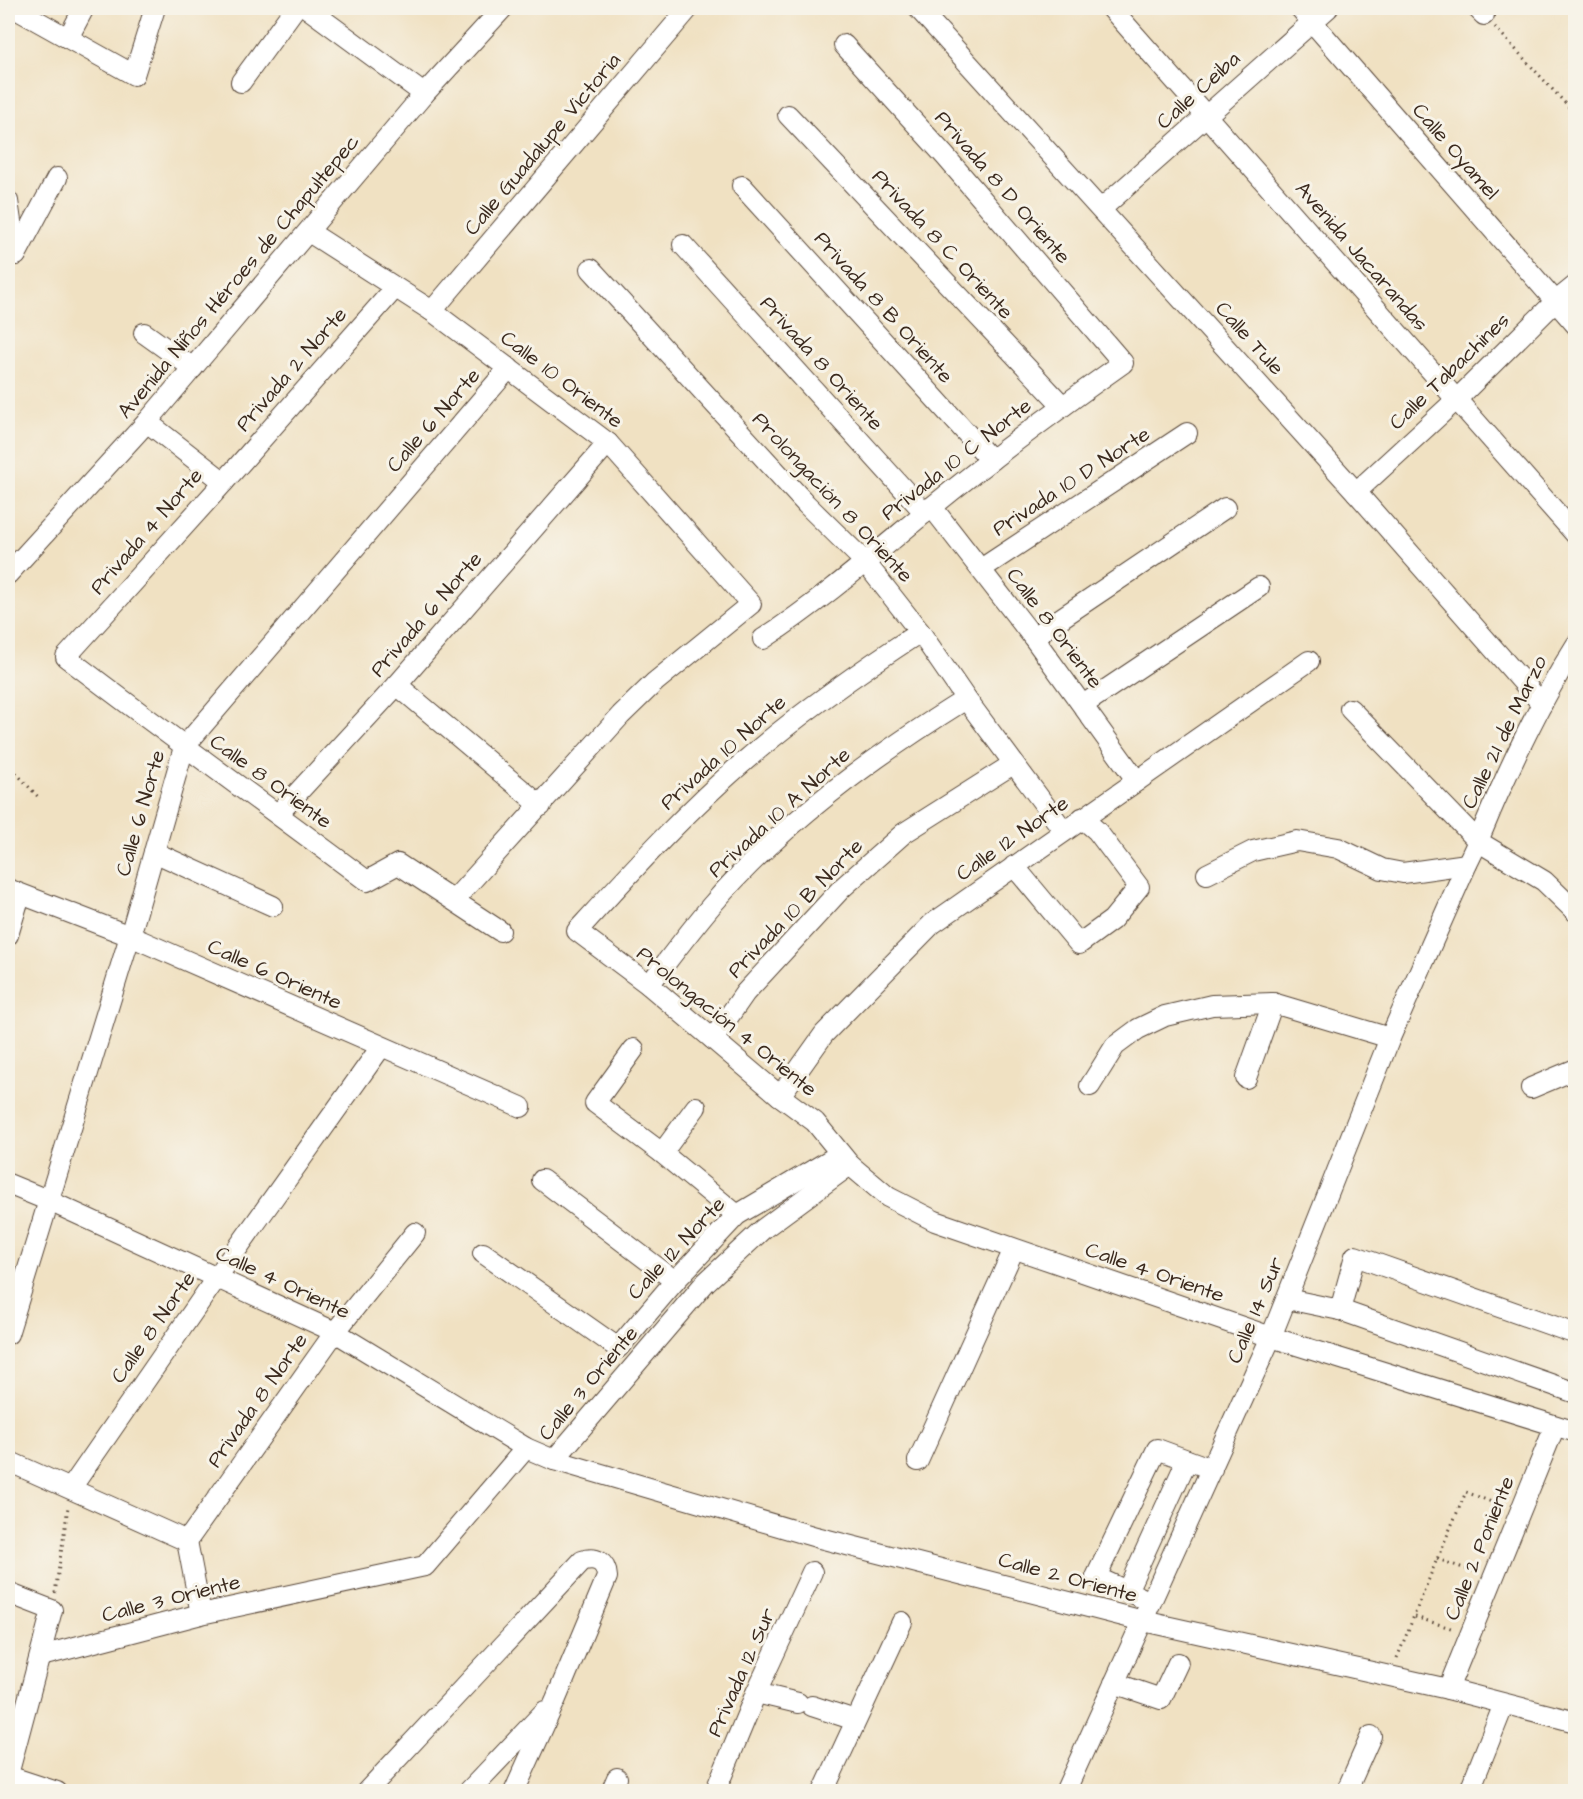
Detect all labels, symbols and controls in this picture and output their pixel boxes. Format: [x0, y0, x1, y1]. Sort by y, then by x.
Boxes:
street label: Calle Ceiba [1150, 45, 1247, 136]
street label: Calle Guadalupe Victoria [457, 47, 628, 242]
street label: Calle Oyamel [1404, 97, 1506, 207]
street label: Privada 8 D Oriente [928, 105, 1077, 270]
street label: Avenida Niños Héroes de Chapultepec [111, 128, 367, 425]
street label: Privada 8 C Oriente [865, 163, 1020, 326]
street label: Avenida Jacarandas [1288, 175, 1435, 337]
street label: Privada 8 B Oriente [807, 225, 960, 390]
street label: Privada 8 Oriente [753, 290, 890, 437]
street label: Calle Tule [1209, 295, 1291, 382]
street label: Privada 2 Norte [229, 301, 354, 438]
street label: Calle Tabachines [1383, 306, 1516, 436]
street label: Calle 10 Oriente [494, 324, 629, 435]
street label: Calle 6 Norte [380, 362, 487, 479]
street label: Privada 10 C Norte [875, 391, 1038, 527]
street label: Prolongación 8 Oriente [744, 406, 920, 590]
street label: Privada 10 D Norte [987, 420, 1156, 543]
street label: Privada 4 Norte [83, 462, 209, 601]
street label: Privada 6 Norte [364, 545, 489, 683]
street label: Calle 8 Oriente [1000, 562, 1110, 695]
street label: Calle 21 de Marzo [1455, 650, 1554, 814]
street label: Privada 10 Norte [654, 688, 793, 817]
street label: Calle 8 Oriente [204, 727, 338, 836]
street label: Privada 10 A Norte [702, 741, 857, 884]
street label: Calle 6 Norte [109, 747, 172, 880]
street label: Calle 12 Norte [950, 789, 1074, 888]
street label: Privada 10 B Norte [721, 832, 870, 984]
street label: Calle 6 Oriente [203, 932, 346, 1017]
street label: Prolongación 4 Oriente [629, 940, 823, 1105]
street label: Calle 12 Norte [621, 1190, 732, 1306]
street label: Calle 4 Oriente [1081, 1235, 1228, 1310]
street label: Calle 4 Oriente [211, 1239, 355, 1326]
street label: Calle 14 Sur [1220, 1252, 1291, 1368]
street label: Calle 8 Norte [104, 1266, 203, 1389]
street label: Calle 3 Oriente [532, 1320, 645, 1447]
street label: Privada 8 Norte [200, 1327, 315, 1473]
street label: Calle 2 Poniente [1437, 1472, 1522, 1625]
street label: Calle 2 Oriente [995, 1545, 1141, 1610]
street label: Calle 3 Oriente [99, 1567, 243, 1630]
street label: Privada 12 Sur [700, 1603, 783, 1741]

